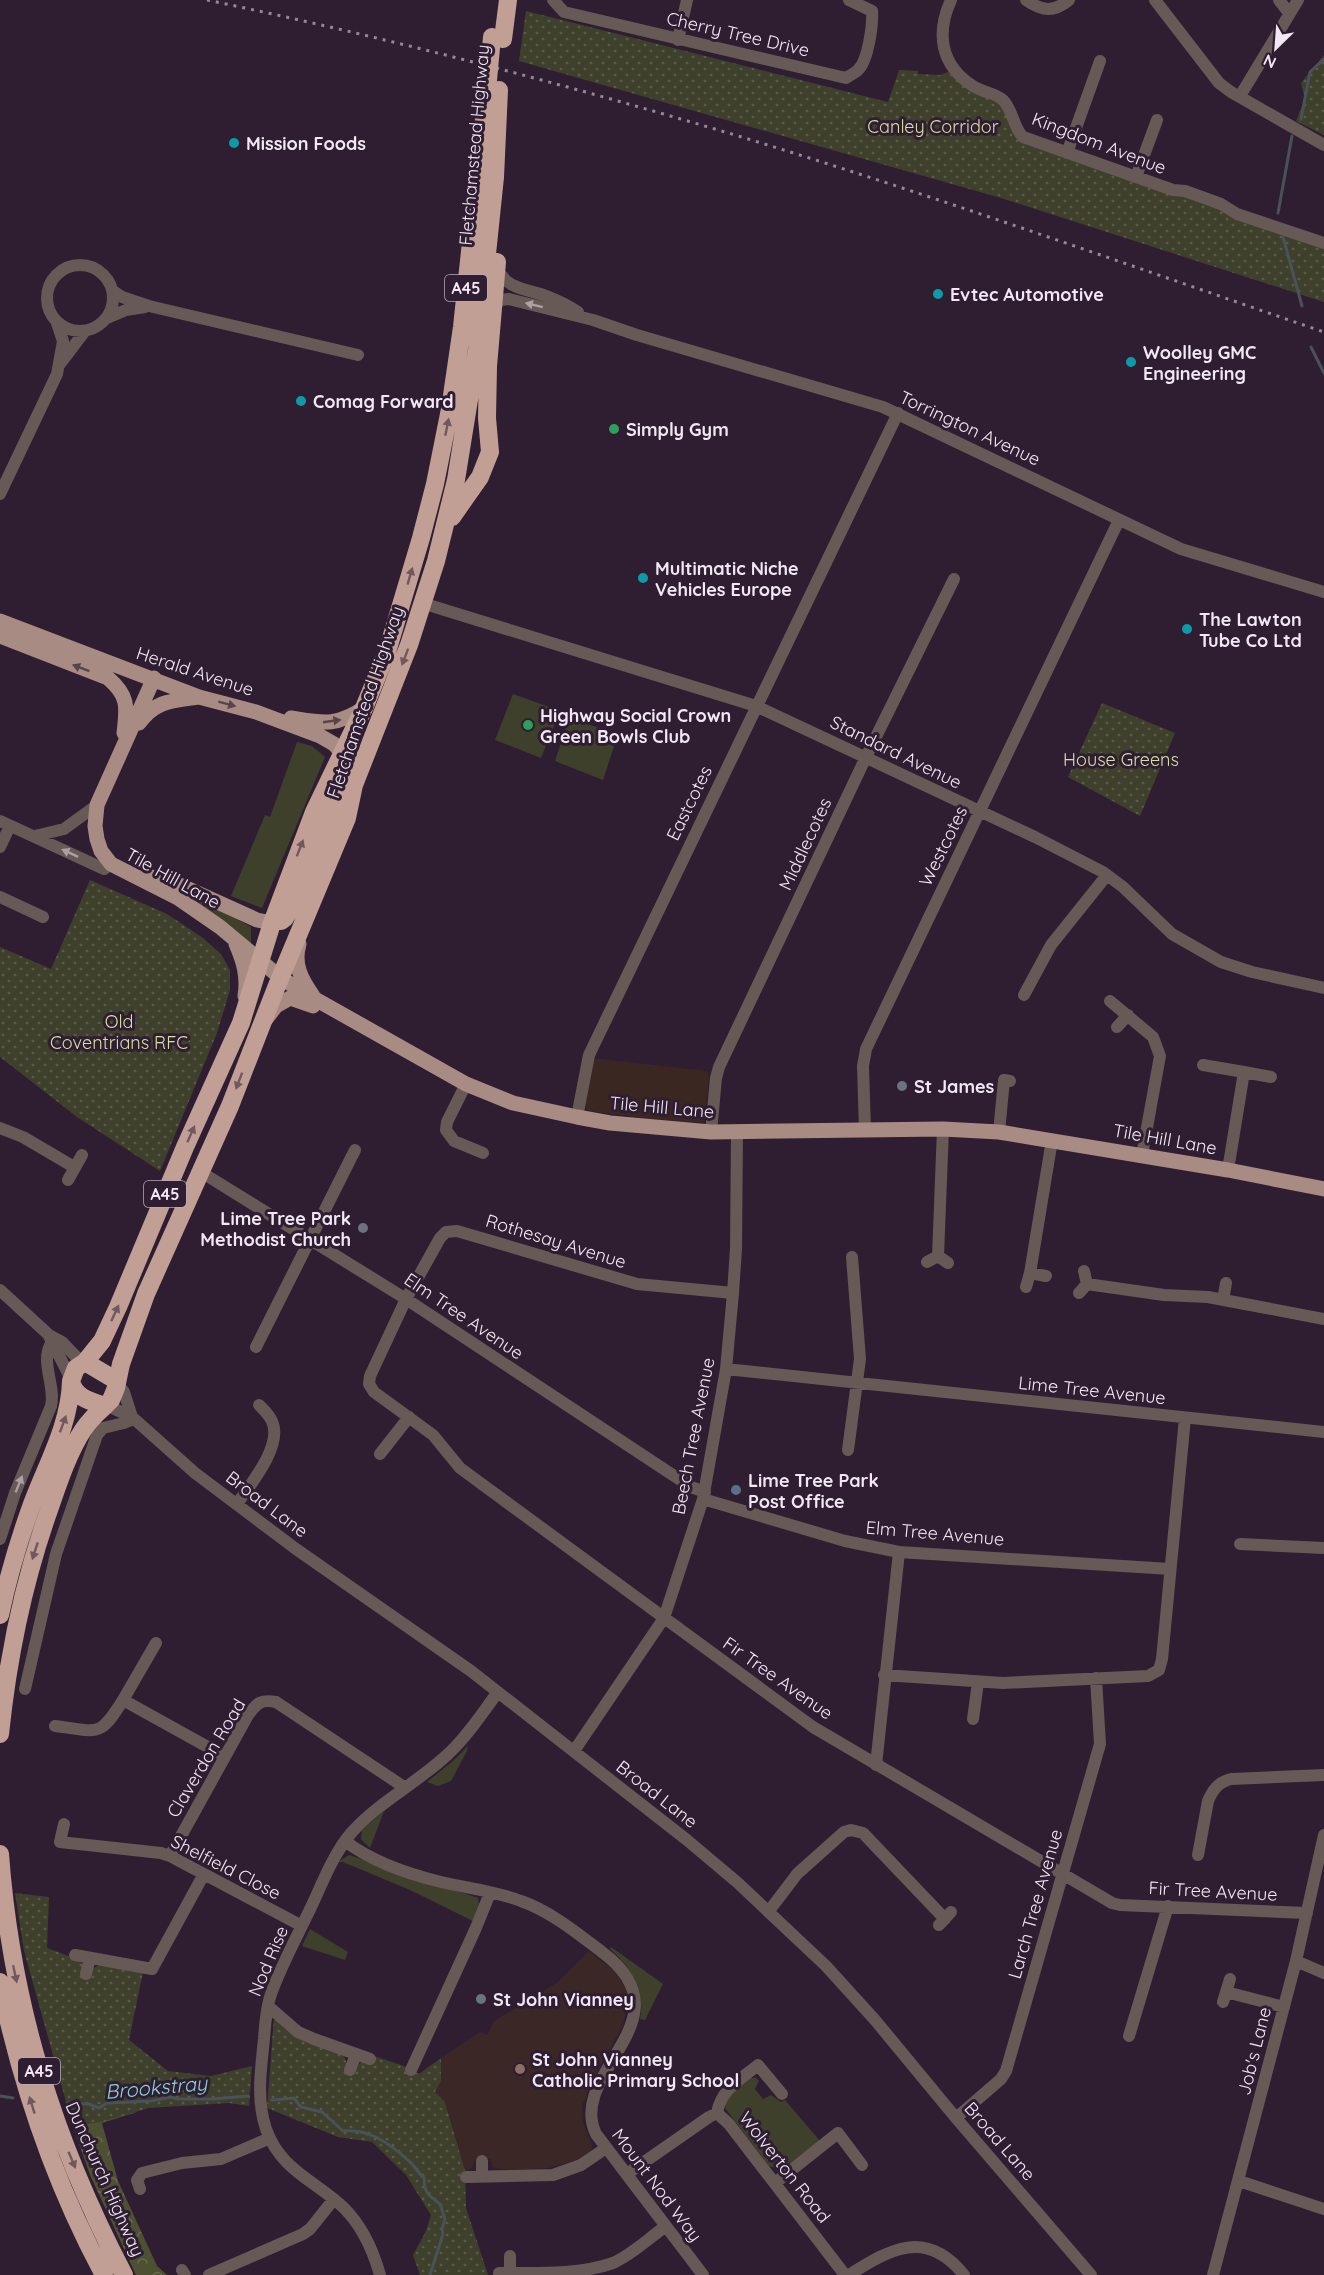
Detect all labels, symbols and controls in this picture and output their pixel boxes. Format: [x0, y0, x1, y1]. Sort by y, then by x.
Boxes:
street label: Cherry Tree Drive [664, 6, 812, 62]
north arrow [1246, 18, 1306, 78]
street label: Fletchamstead Highway [454, 44, 494, 246]
text: N [1260, 50, 1279, 73]
street label: Kingdom Avenue [1029, 107, 1169, 179]
park label: Canley Corridor [867, 115, 999, 138]
place label: Mission Foods [246, 132, 366, 155]
marker: Mission Foods [227, 136, 241, 150]
road number: A45 [445, 275, 487, 301]
place label: Evtec Automotive [950, 283, 1104, 306]
marker: Evtec Automotive [931, 287, 945, 301]
one-way arrow [525, 300, 543, 310]
place label: Woolley GMC Engineering [1143, 341, 1256, 385]
marker: Woolley GMC Engineering [1124, 355, 1138, 369]
street label: Torrington Avenue [896, 385, 1044, 471]
place label: Comag Forward [313, 390, 454, 413]
marker: Comag Forward [294, 394, 308, 408]
one-way arrow [443, 417, 452, 436]
place label: Simply Gym [626, 418, 729, 441]
marker: Simply Gym [607, 422, 621, 436]
place label: Multimatic Niche Vehicles Europe [655, 557, 799, 601]
one-way arrow [406, 567, 415, 585]
marker: Multimatic Niche Vehicles Europe [636, 571, 650, 585]
street label: Fletchamstead Highway [321, 603, 409, 801]
place label: The Lawton Tube Co Ltd [1199, 608, 1302, 652]
marker: The Lawton Tube Co Ltd [1180, 622, 1194, 636]
street label: Herald Avenue [133, 641, 257, 701]
one-way arrow [400, 648, 409, 666]
one-way arrow [72, 662, 90, 672]
one-way arrow [219, 700, 237, 709]
place label: Highway Social Crown Green Bowls Club [540, 704, 731, 748]
street label: Standard Avenue [827, 710, 965, 794]
one-way arrow [323, 717, 342, 726]
marker: Highway Social Crown Green Bowls Club [521, 718, 535, 732]
park label: House Greens [1063, 748, 1179, 771]
street label: Eastcotes [661, 762, 717, 844]
street label: Middlecotes [774, 794, 836, 894]
street label: Westcotes [914, 802, 972, 890]
one-way arrow [296, 839, 306, 857]
street label: Tile Hill Lane [122, 843, 224, 913]
one-way arrow [61, 848, 78, 857]
park label: Old Coventrians RFC [50, 1010, 188, 1054]
one-way arrow [234, 1072, 243, 1090]
place label: St James [914, 1075, 995, 1098]
marker: St James [895, 1079, 909, 1093]
street label: Tile Hill Lane [609, 1091, 715, 1123]
street label: Tile Hill Lane [1111, 1119, 1219, 1159]
one-way arrow [187, 1125, 196, 1142]
road number: A45 [144, 1181, 186, 1207]
place label: Lime Tree Park Methodist Church [200, 1207, 351, 1251]
street label: Rothesay Avenue [483, 1209, 629, 1273]
marker: Lime Tree Park Methodist Church [356, 1221, 370, 1235]
street label: Elm Tree Avenue [400, 1268, 528, 1364]
one-way arrow [111, 1304, 121, 1322]
street label: Beech Tree Avenue [666, 1355, 720, 1517]
street label: Lime Tree Avenue [1017, 1371, 1167, 1409]
one-way arrow [58, 1414, 68, 1432]
street label: Broad Lane [221, 1466, 313, 1542]
place label: Lime Tree Park Post Office [748, 1469, 879, 1513]
one-way arrow [15, 1475, 24, 1493]
marker: Lime Tree Park Post Office [729, 1483, 743, 1497]
street label: Elm Tree Avenue [865, 1515, 1005, 1551]
one-way arrow [30, 1542, 39, 1560]
street label: Fir Tree Avenue [719, 1632, 837, 1724]
street label: Claverdon Road [162, 1694, 250, 1822]
street label: Broad Lane [612, 1755, 702, 1833]
street label: Larch Tree Avenue [1003, 1827, 1067, 1981]
street label: Shelfield Close [167, 1829, 285, 1905]
street label: Fir Tree Avenue [1148, 1876, 1278, 1906]
street label: Nod Rise [243, 1922, 293, 2000]
one-way arrow [11, 1965, 20, 1984]
place label: St John Vianney [493, 1988, 634, 2011]
marker: St John Vianney [474, 1992, 488, 2006]
street label: Job's Lane [1232, 2005, 1276, 2097]
place label: St John Vianney Catholic Primary School [532, 2048, 739, 2092]
road number: A45 [18, 2058, 60, 2084]
marker: St John Vianney Catholic Primary School [513, 2062, 527, 2076]
water label: Brookstray [104, 2070, 210, 2104]
one-way arrow [27, 2096, 36, 2114]
street label: Broad Lane [960, 2097, 1040, 2185]
street label: Dunchurch Highway [60, 2098, 150, 2260]
street label: Wolverton Road [734, 2107, 836, 2227]
street label: Mount Nod Way [607, 2124, 707, 2246]
one-way arrow [67, 2152, 77, 2170]

